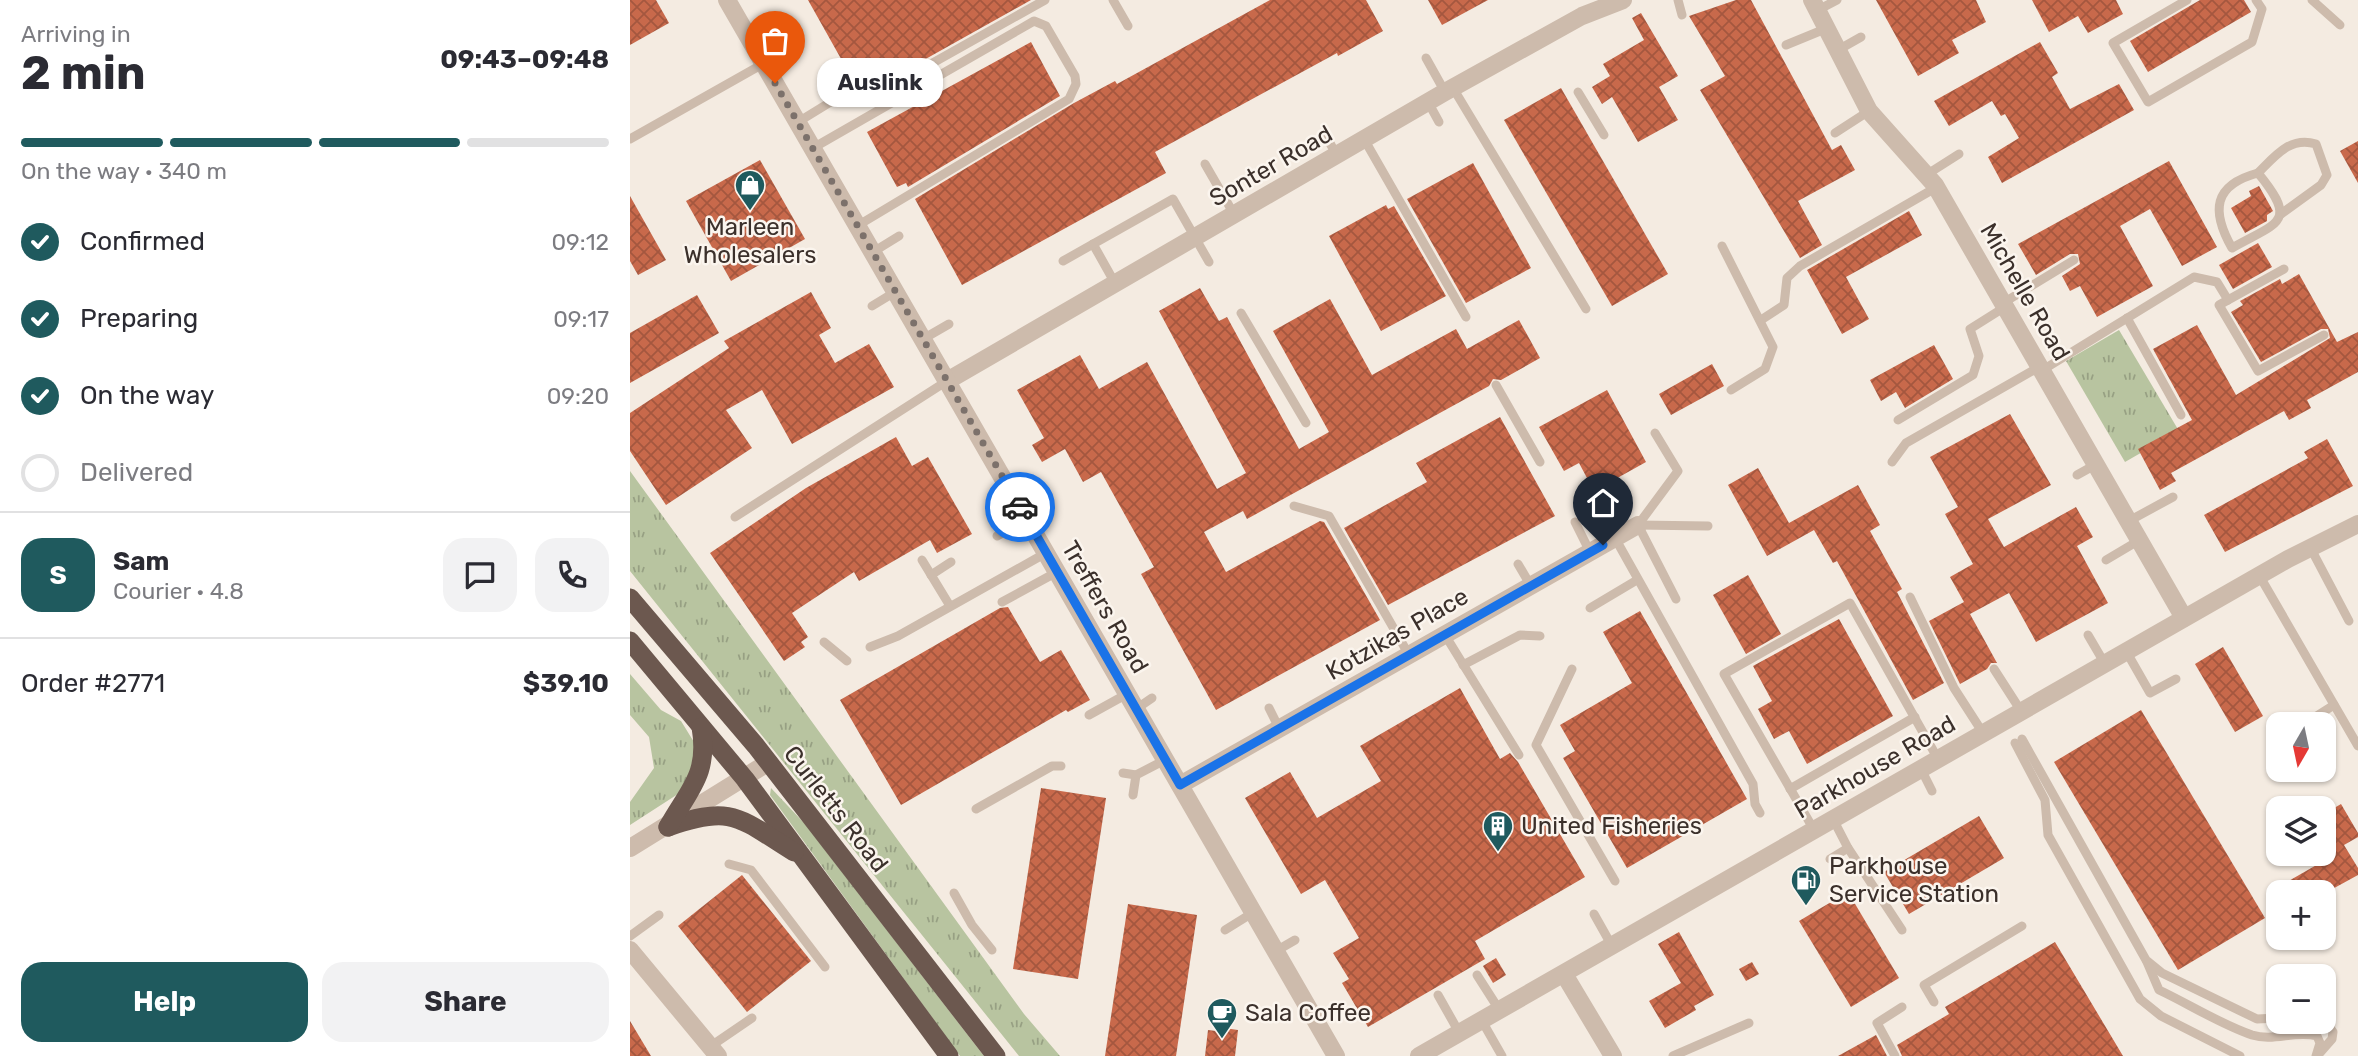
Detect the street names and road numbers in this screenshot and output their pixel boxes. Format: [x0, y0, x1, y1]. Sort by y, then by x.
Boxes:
street label: Sonter Road [1205, 120, 1337, 212]
street label: Michelle Road [1974, 218, 2076, 366]
street label: Treffers Road [1056, 536, 1154, 678]
street label: Kotzikas Place [1321, 582, 1473, 686]
street label: Parkhouse Road [1790, 710, 1960, 824]
street label: Curletts Road [778, 740, 894, 878]

